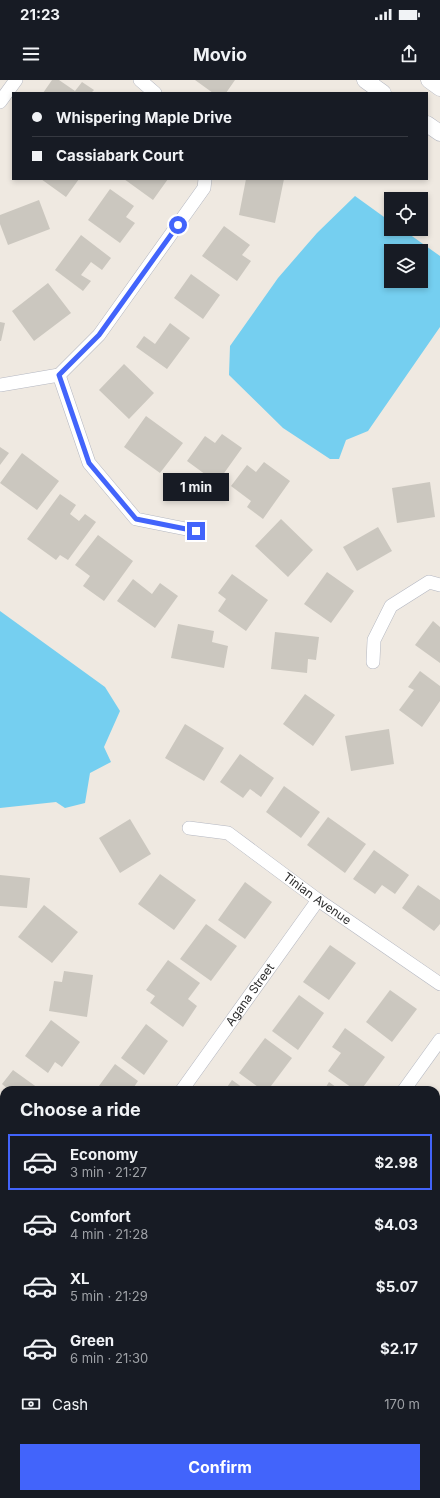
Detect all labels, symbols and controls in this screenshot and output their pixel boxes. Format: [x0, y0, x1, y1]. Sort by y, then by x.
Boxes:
text: 21:23 [20, 5, 60, 24]
icon: menu [20, 43, 42, 65]
icon: share [398, 43, 420, 65]
text: Movio [193, 44, 247, 65]
text: Whispering Maple Drive [56, 108, 232, 127]
text: Cassiabark Court [56, 146, 184, 165]
map controls [384, 192, 428, 288]
button: locate [384, 192, 428, 236]
route start [169, 216, 187, 234]
button: layers [384, 244, 428, 288]
callout: 1 min [163, 473, 229, 501]
text: 1 min [180, 479, 212, 495]
route end [187, 522, 205, 540]
street label: Tinian Avenue [280, 869, 354, 928]
street label: Agana Street [222, 960, 277, 1029]
text: Choose a ride [20, 1099, 141, 1120]
icon: car [22, 1144, 58, 1180]
text: Economy [70, 1145, 138, 1164]
text: $2.98 [374, 1153, 418, 1172]
text: 3 min · 21:27 [70, 1164, 147, 1180]
icon: car [22, 1206, 58, 1242]
text: Comfort [70, 1207, 131, 1226]
text: $4.03 [374, 1215, 418, 1234]
text: 4 min · 21:28 [70, 1226, 148, 1242]
icon: car [22, 1268, 58, 1304]
text: XL [70, 1269, 90, 1288]
text: $5.07 [376, 1277, 418, 1296]
text: 5 min · 21:29 [70, 1288, 148, 1304]
icon: car [22, 1330, 58, 1366]
text: Green [70, 1331, 114, 1350]
text: $2.17 [380, 1339, 418, 1358]
text: 6 min · 21:30 [70, 1350, 148, 1366]
icon: cash [20, 1393, 42, 1415]
text: Cash [52, 1395, 88, 1414]
text: 170 m [384, 1396, 420, 1412]
button: Confirm [20, 1444, 420, 1490]

